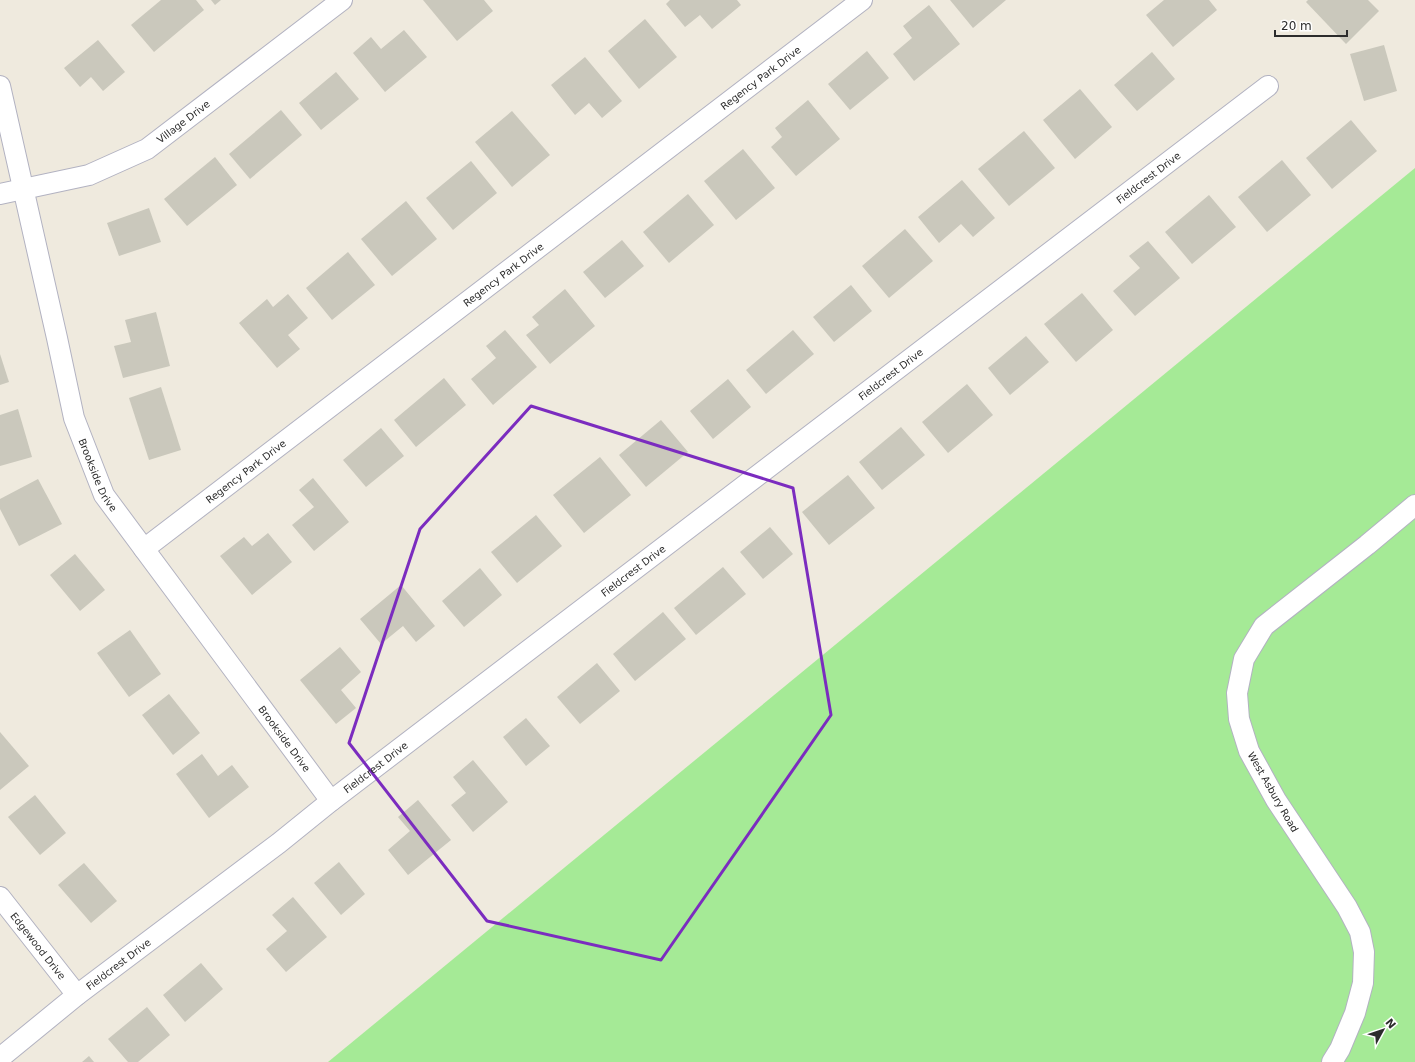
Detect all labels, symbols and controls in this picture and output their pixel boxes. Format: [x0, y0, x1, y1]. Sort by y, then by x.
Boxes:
scale bar [1275, 12, 1347, 38]
text: 20 m [1281, 19, 1312, 33]
street label: Regency Park Drive [718, 44, 803, 112]
street label: Village Drive [155, 98, 212, 145]
street label: Fieldcrest Drive [1114, 150, 1182, 205]
street label: Regency Park Drive [461, 240, 545, 308]
street label: Fieldcrest Drive [856, 346, 925, 402]
street label: Brookside Drive [77, 437, 120, 513]
street label: Regency Park Drive [204, 437, 288, 505]
street label: Fieldcrest Drive [599, 543, 667, 598]
street label: Brookside Drive [257, 703, 313, 774]
street label: Fieldcrest Drive [341, 739, 410, 795]
street label: West Asbury Road [1246, 750, 1300, 834]
street label: Edgewood Drive [9, 910, 68, 981]
street label: Fieldcrest Drive [84, 936, 153, 992]
north arrow [1363, 1010, 1403, 1050]
text: N [1382, 1016, 1398, 1032]

